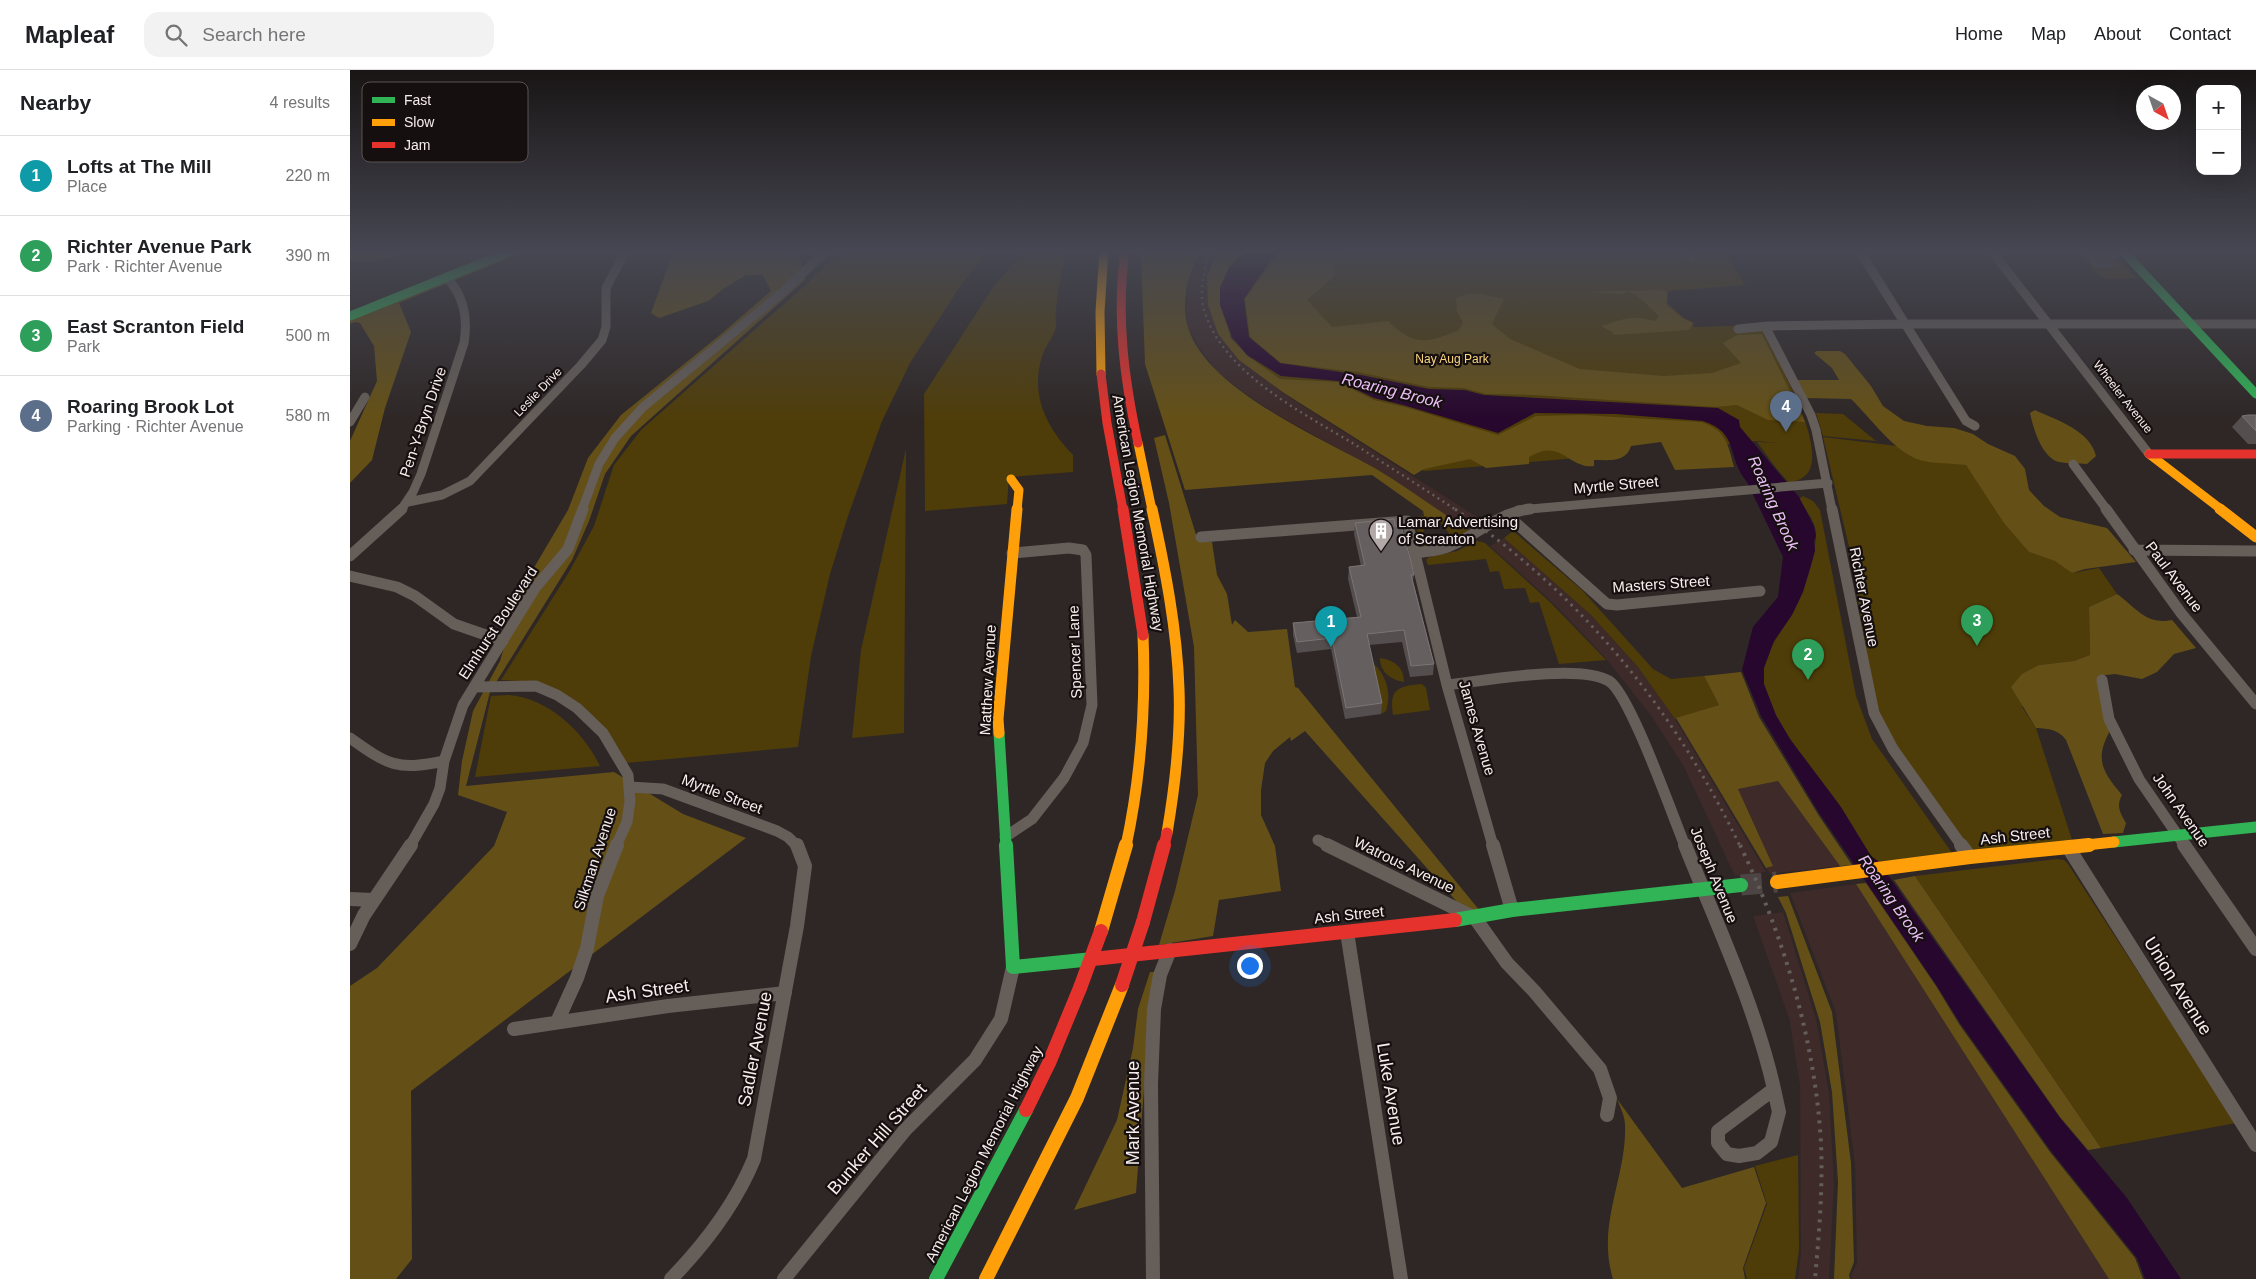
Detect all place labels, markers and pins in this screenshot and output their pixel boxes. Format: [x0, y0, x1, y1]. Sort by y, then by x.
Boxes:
pin: 4 [1770, 391, 1802, 432]
place label: Lamar Advertising of Scranton [1398, 513, 1518, 547]
building icon: Lamar Advertising of Scranton [1368, 518, 1394, 552]
pin: 3 [1961, 605, 1993, 646]
pin: 1 [1315, 606, 1347, 647]
pin: 2 [1792, 639, 1824, 680]

